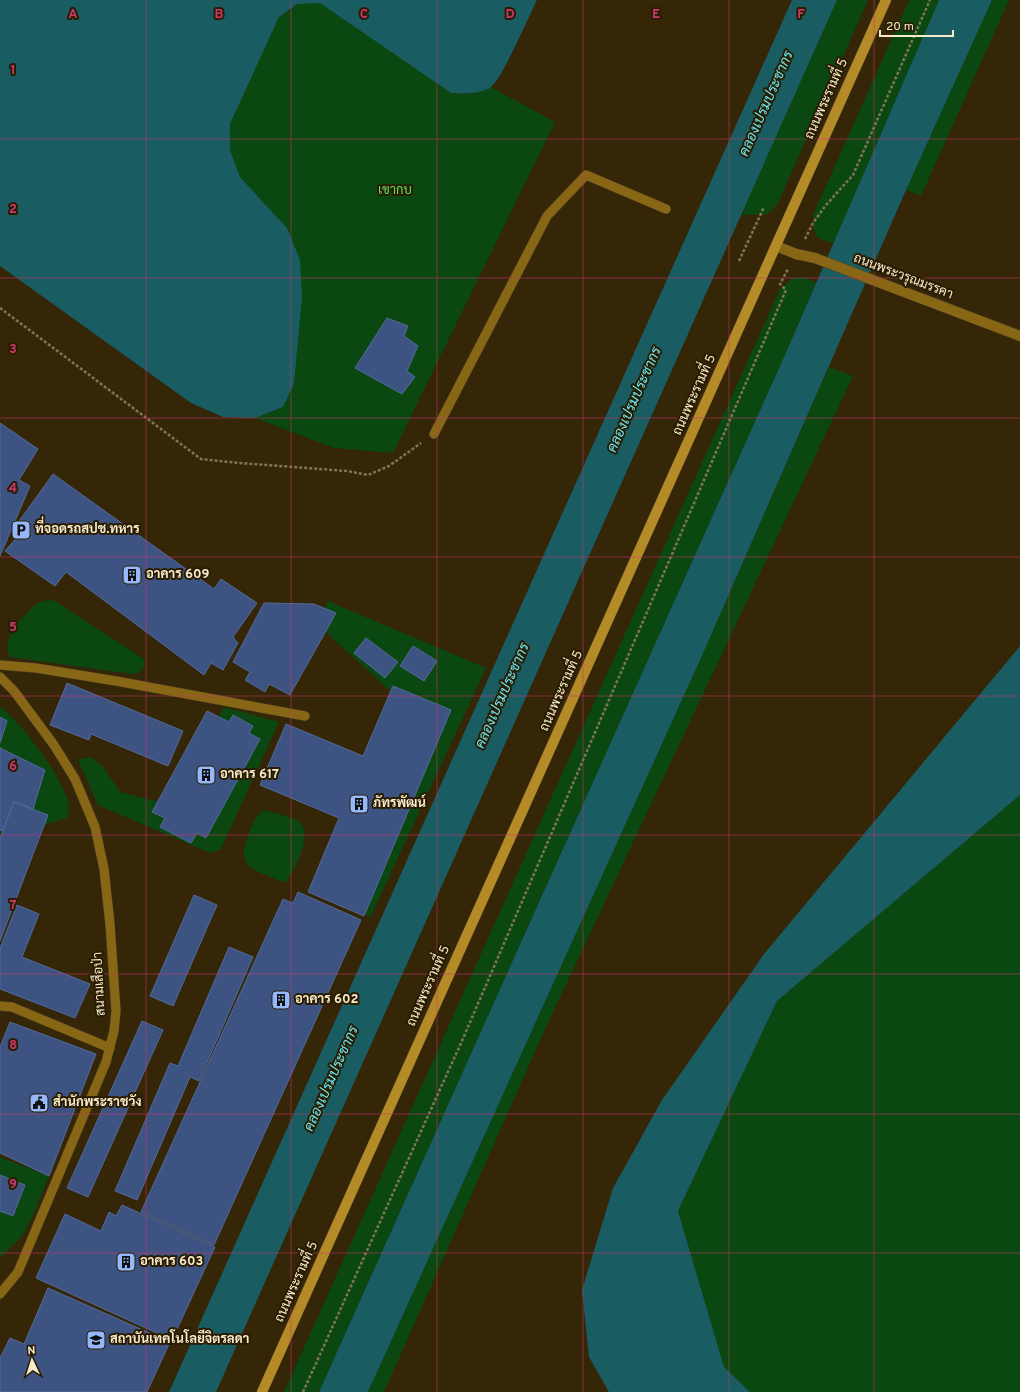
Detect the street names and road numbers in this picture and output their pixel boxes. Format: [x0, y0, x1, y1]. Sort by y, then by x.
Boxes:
street label: ถนนพระรามที่ 5 [797, 54, 852, 142]
street label: ถนนพระวรุณมรรคา [851, 251, 955, 303]
street label: ถนนพระรามที่ 5 [665, 350, 720, 438]
street label: ถนนพระรามที่ 5 [532, 646, 587, 734]
street label: ถนนพระรามที่ 5 [399, 941, 454, 1029]
street label: สนามเสือป่า [87, 952, 110, 1017]
street label: ถนนพระรามที่ 5 [267, 1237, 322, 1325]

